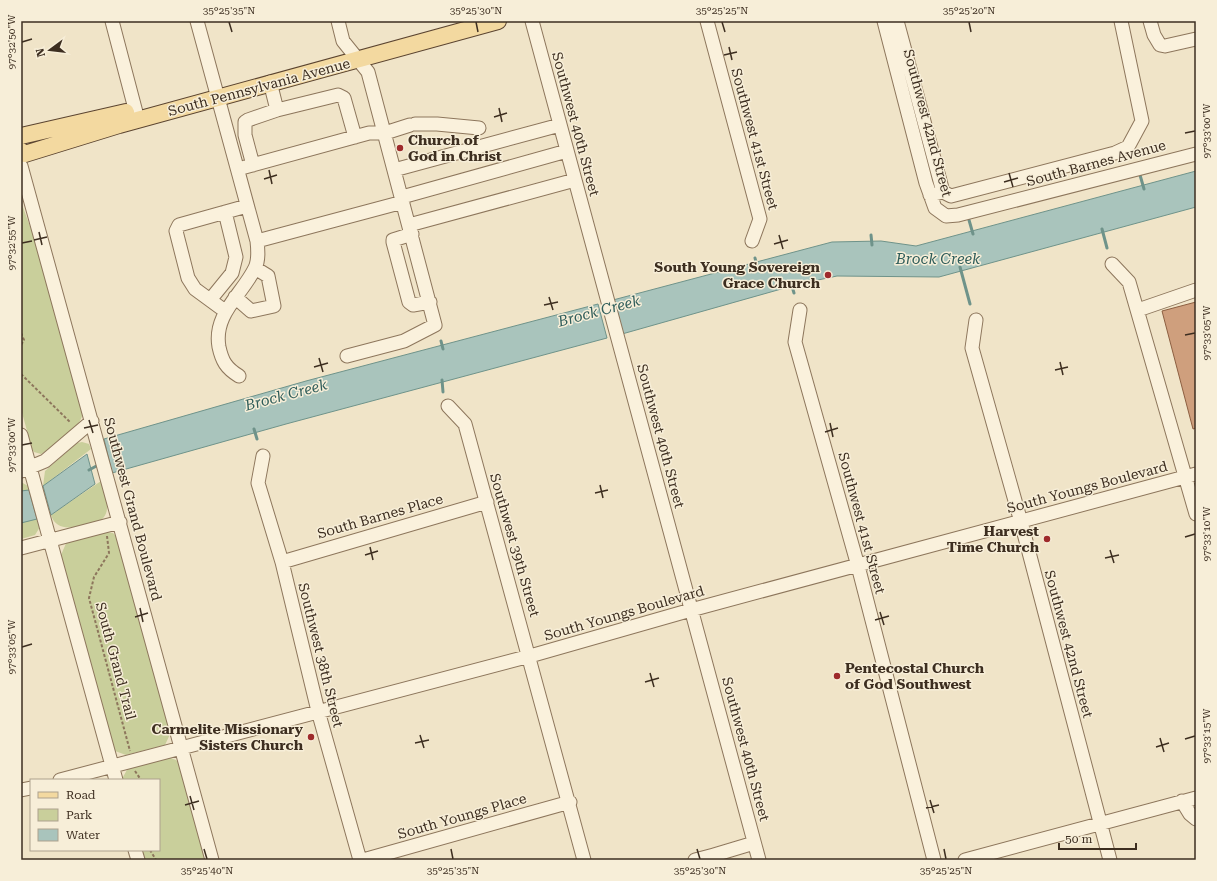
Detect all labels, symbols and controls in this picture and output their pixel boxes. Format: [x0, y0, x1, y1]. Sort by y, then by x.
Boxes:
text: 35°25'35"N [203, 5, 255, 16]
text: 35°25'30"N [450, 5, 502, 16]
text: 35°25'25"N [696, 5, 748, 16]
text: 35°25'20"N [943, 5, 995, 16]
text: 97°32'50"W [6, 14, 17, 69]
north arrow [30, 30, 70, 70]
text: N [33, 46, 48, 58]
street label: Southwest 42nd Street [901, 47, 955, 199]
street label: Southwest 40th Street [549, 50, 603, 198]
street label: South Pennsylvania Avenue [166, 55, 352, 119]
street label: Southwest 41st Street [728, 66, 782, 212]
text: 97°33'00"W [1201, 103, 1212, 158]
place label: Church of God in Christ [408, 132, 502, 164]
street label: South Barnes Avenue [1024, 137, 1168, 189]
marker: Church of God in Christ [395, 143, 405, 153]
text: 97°32'55"W [6, 215, 17, 270]
water label: Brock Creek [895, 250, 981, 268]
place label: South Young Sovereign Grace Church [654, 259, 821, 291]
marker: South Young Sovereign Grace Church [823, 270, 833, 280]
water label: Brock Creek [555, 291, 643, 331]
text: 97°33'05"W [1201, 305, 1212, 360]
street label: Southwest 40th Street [634, 362, 688, 510]
water label: Brock Creek [242, 375, 330, 415]
street label: Southwest Grand Boulevard [101, 416, 165, 602]
text: 97°33'00"W [6, 417, 17, 472]
street label: Southwest 41st Street [835, 450, 889, 596]
street label: South Youngs Boulevard [1005, 458, 1169, 516]
street label: Southwest 39th Street [487, 471, 543, 619]
street label: South Barnes Place [315, 490, 445, 542]
text: 97°33'10"W [1201, 506, 1212, 561]
place label: Harvest Time Church [947, 523, 1040, 555]
marker: Harvest Time Church [1042, 534, 1052, 544]
street label: Southwest 42nd Street [1042, 568, 1096, 720]
street label: Southwest 38th Street [295, 581, 347, 729]
street label: South Youngs Boulevard [542, 582, 706, 644]
street label: South Grand Trail [93, 600, 140, 722]
text: 97°33'05"W [6, 619, 17, 674]
place label: Pentecostal Church of God Southwest [845, 660, 985, 692]
marker: Pentecostal Church of God Southwest [832, 671, 842, 681]
street label: Southwest 40th Street [719, 675, 773, 823]
text: 97°33'15"W [1201, 708, 1212, 763]
place label: Carmelite Missionary Sisters Church [152, 721, 304, 753]
marker: Carmelite Missionary Sisters Church [306, 732, 316, 742]
legend [30, 779, 160, 851]
text: Road [66, 788, 96, 802]
street label: South Youngs Place [396, 790, 529, 842]
text: Park [66, 808, 93, 822]
scale bar [1059, 825, 1136, 851]
text: Water [66, 828, 100, 842]
text: 50 m [1065, 832, 1092, 846]
text: 35°25'40"N [181, 865, 233, 876]
text: 35°25'35"N [427, 865, 479, 876]
text: 35°25'30"N [674, 865, 726, 876]
text: 35°25'25"N [920, 865, 972, 876]

